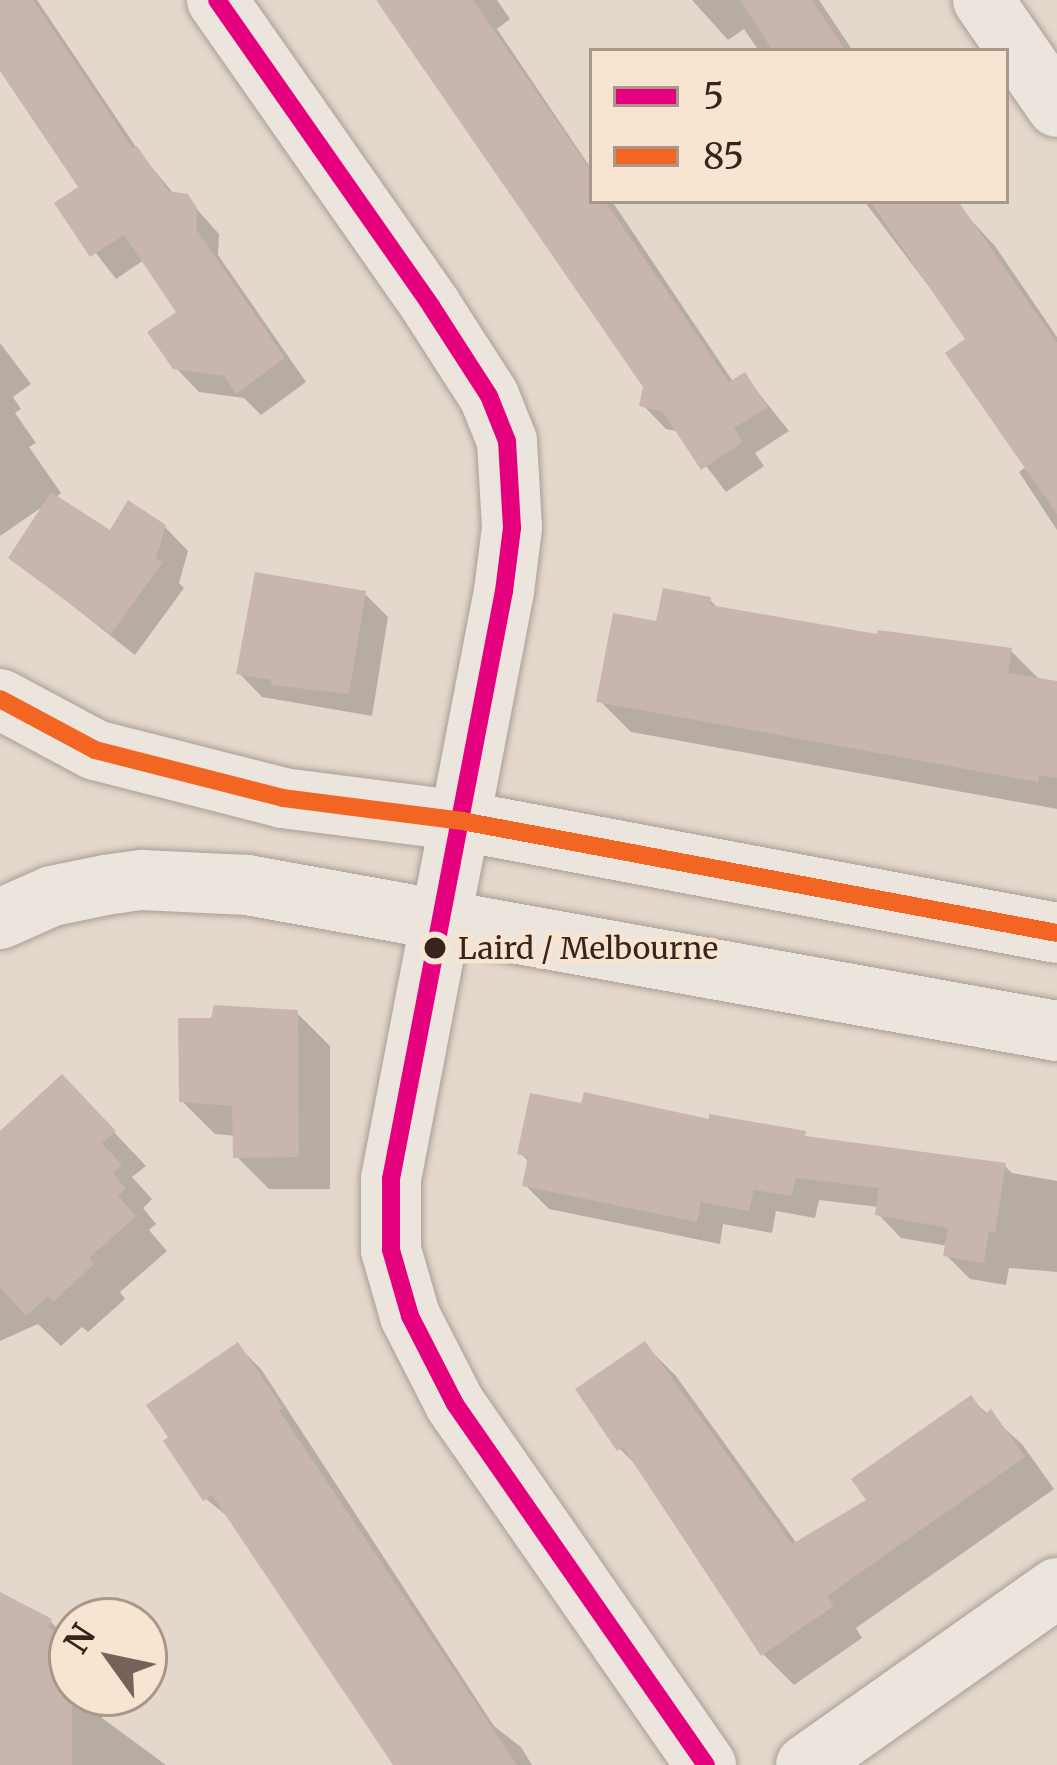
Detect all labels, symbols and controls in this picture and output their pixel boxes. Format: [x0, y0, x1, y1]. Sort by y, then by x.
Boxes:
legend [589, 48, 1009, 204]
text: 5 [703, 74, 724, 119]
text: 85 [703, 134, 744, 179]
place label: Laird / Melbourne [458, 930, 718, 966]
marker: Laird / Melbourne [424, 937, 446, 959]
north arrow [48, 1597, 168, 1717]
text: N [56, 1617, 104, 1661]

